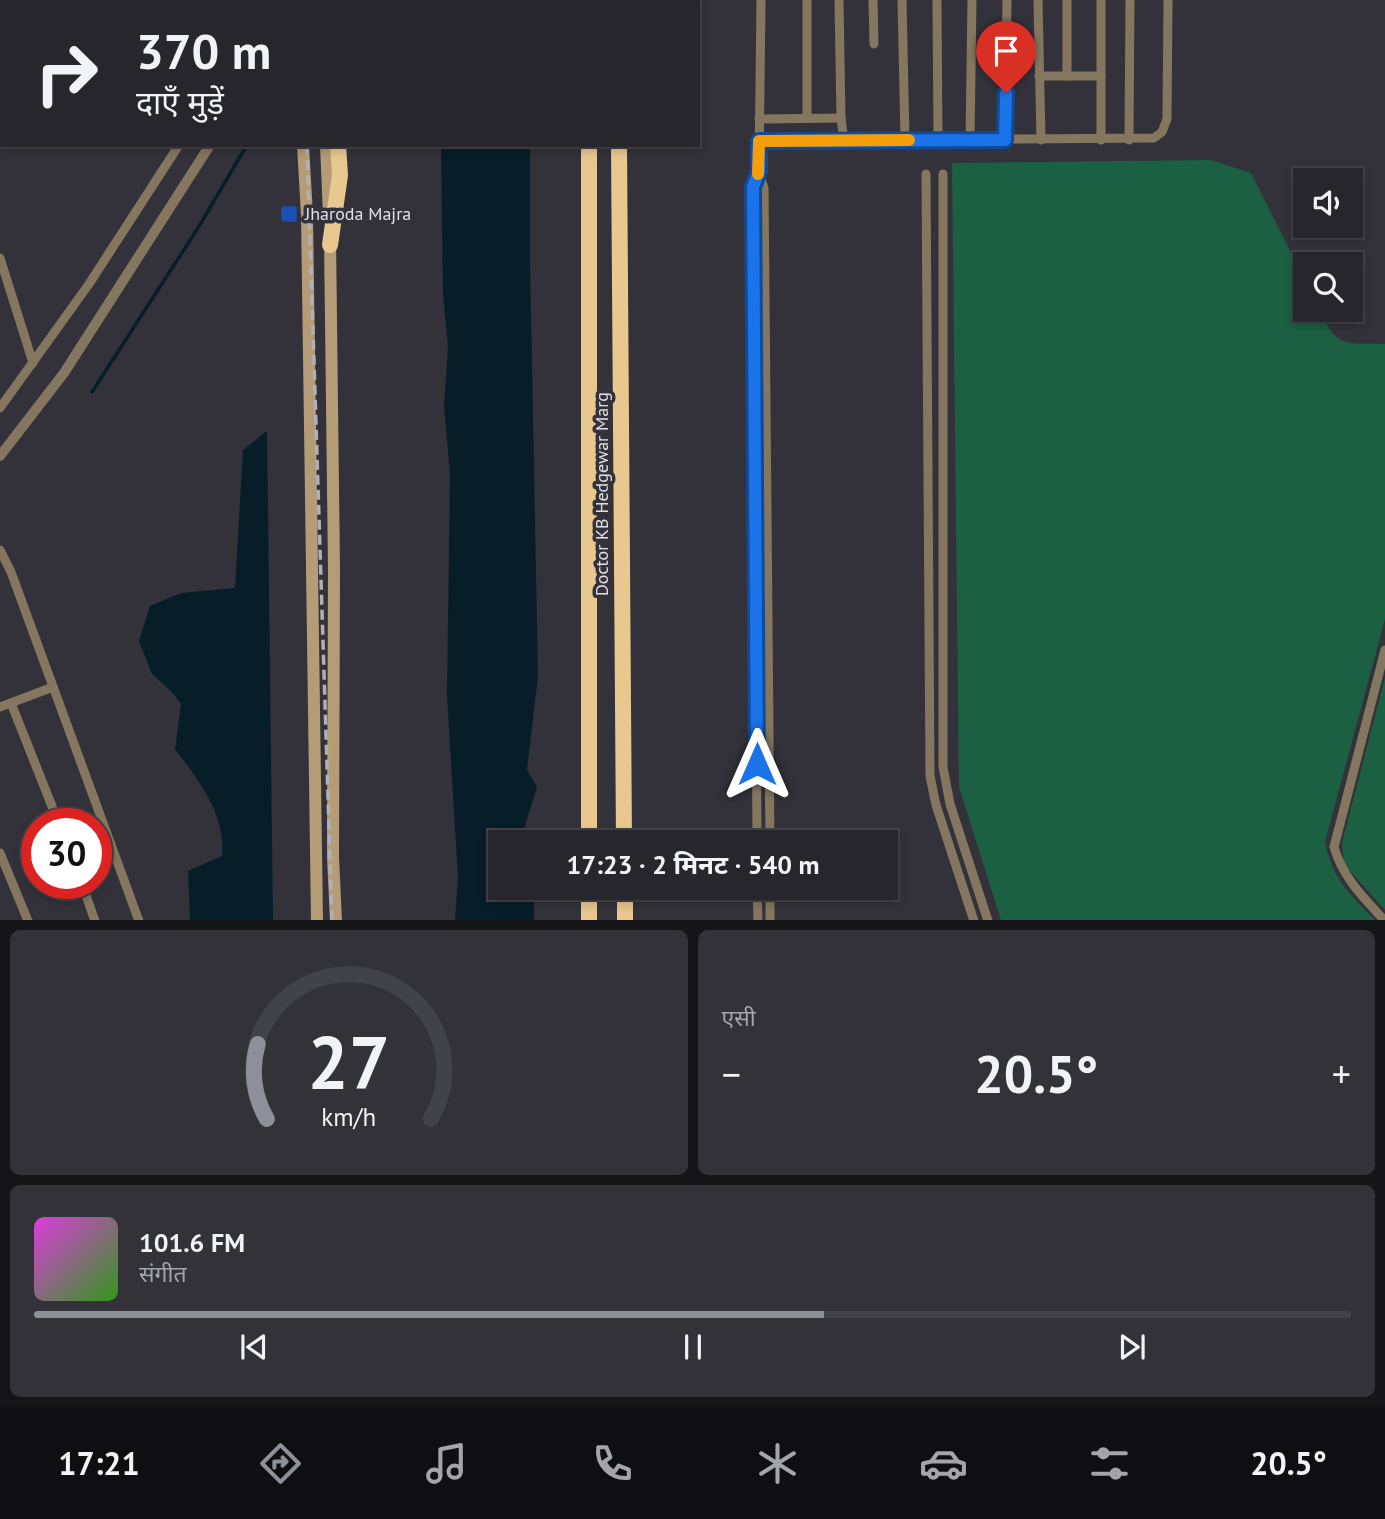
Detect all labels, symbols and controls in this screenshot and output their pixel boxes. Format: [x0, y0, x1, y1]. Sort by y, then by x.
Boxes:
text: 370 m [136, 19, 271, 83]
pin [976, 21, 1036, 93]
icon: right [21, 28, 112, 119]
icon: arrive [987, 32, 1025, 70]
text: दाएँ मुड़ें [136, 81, 224, 123]
map controls [1293, 168, 1363, 322]
button: sound [1293, 168, 1363, 238]
place label: Jharoda Majra [304, 202, 411, 225]
marker: Jharoda Majra [279, 204, 299, 224]
button: search [1293, 252, 1363, 322]
street label: Doctor KB Hedgewar Marg [590, 392, 613, 596]
position arrow [720, 727, 794, 801]
speed limit sign: 30 [21, 808, 112, 899]
text: 17:23 · 2 मिनट · 540 m [566, 848, 820, 881]
text: एसी [722, 1003, 756, 1032]
text: 27 [307, 1015, 390, 1109]
text: 20.5° [974, 1040, 1098, 1107]
text: − [722, 1049, 741, 1098]
text: + [1332, 1049, 1351, 1098]
text: km/h [321, 1100, 376, 1132]
text: 101.6 FM [139, 1226, 245, 1259]
text: संगीत [139, 1259, 187, 1288]
icon: previous [235, 1328, 273, 1366]
icon: pause [674, 1328, 712, 1366]
icon: next [1113, 1328, 1151, 1366]
icon: directions [256, 1439, 305, 1488]
icon: music [422, 1439, 471, 1488]
icon: phone [588, 1439, 637, 1488]
icon: climate [753, 1439, 802, 1488]
icon: car [919, 1439, 968, 1488]
icon: filters [1085, 1439, 1134, 1488]
text: 17:21 [58, 1442, 140, 1484]
text: 20.5° [1250, 1442, 1327, 1484]

